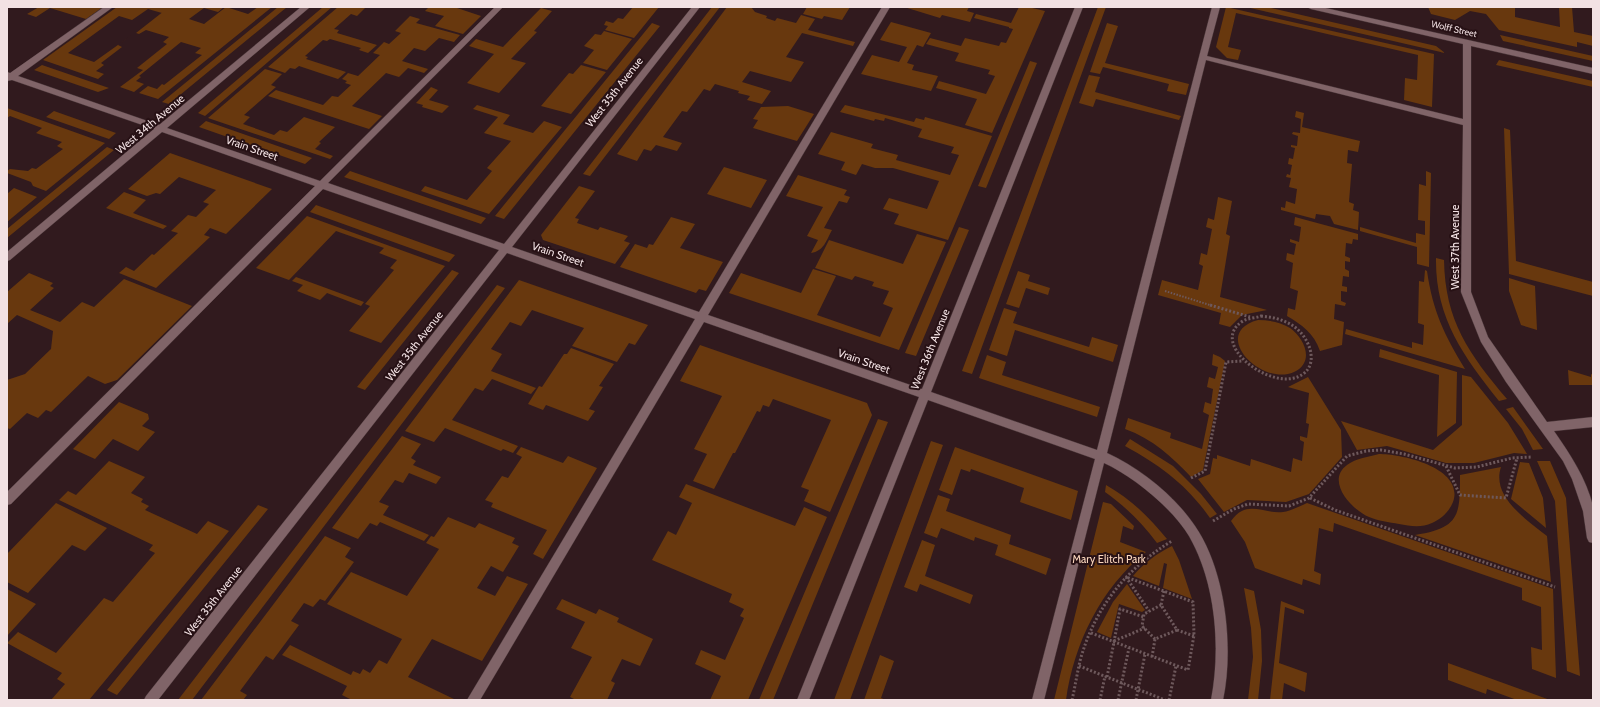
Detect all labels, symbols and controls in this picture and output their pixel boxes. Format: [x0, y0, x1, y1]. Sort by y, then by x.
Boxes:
street label: Wolff Street [1430, 18, 1478, 39]
street label: West 35th Avenue [582, 54, 646, 130]
street label: West 34th Avenue [113, 91, 188, 157]
street label: Vrain Street [224, 133, 280, 164]
street label: West 37th Avenue [1448, 204, 1462, 289]
street label: Vrain Street [530, 239, 586, 270]
street label: West 36th Avenue [907, 306, 953, 391]
street label: West 35th Avenue [382, 308, 446, 384]
street label: Vrain Street [836, 346, 892, 377]
park label: Mary Elitch Park [1072, 552, 1146, 566]
street label: West 35th Avenue [181, 563, 245, 639]

